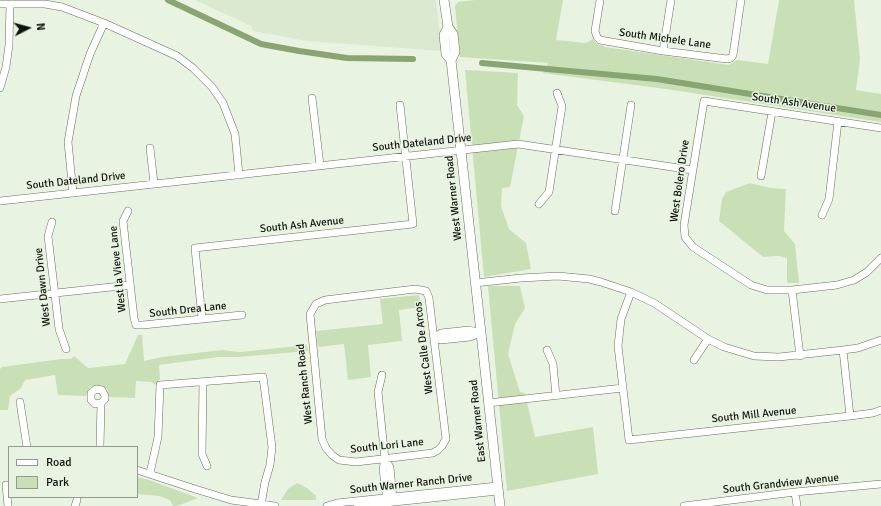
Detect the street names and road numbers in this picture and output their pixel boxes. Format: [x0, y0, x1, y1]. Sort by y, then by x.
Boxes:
street label: South Michele Lane [618, 26, 712, 52]
street label: South Ash Avenue [751, 91, 837, 115]
street label: South Dateland Drive [372, 131, 472, 155]
street label: West Bolero Drive [668, 139, 692, 223]
street label: West Warner Road [443, 155, 465, 241]
street label: South Dateland Drive [26, 169, 126, 193]
street label: South Ash Avenue [259, 214, 345, 236]
street label: West la Vieve Lane [107, 225, 129, 313]
street label: West Dawn Drive [32, 247, 54, 327]
street label: South Drea Lane [149, 299, 227, 321]
street label: West Calle De Arcos [412, 301, 436, 395]
street label: West Ranch Road [294, 343, 316, 425]
street label: East Warner Road [467, 379, 489, 463]
street label: South Mill Avenue [711, 404, 797, 426]
street label: South Lori Lane [350, 436, 424, 456]
street label: South Warner Ranch Drive [349, 471, 473, 497]
street label: South Grandview Avenue [722, 471, 840, 497]

